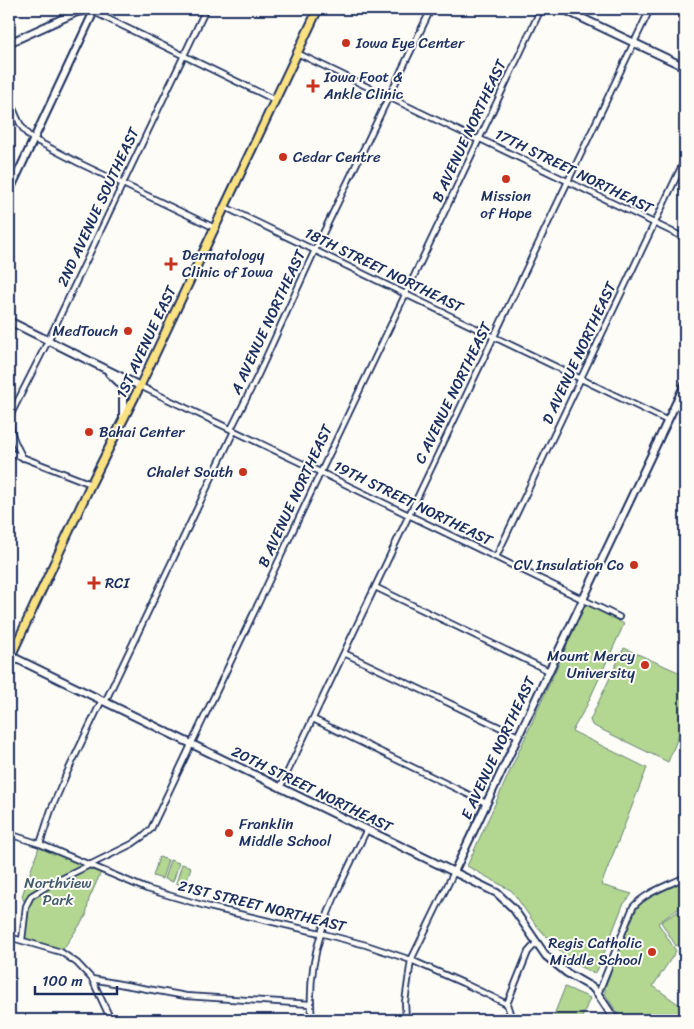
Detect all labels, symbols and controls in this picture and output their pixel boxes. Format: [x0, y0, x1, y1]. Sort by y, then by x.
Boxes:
place label: Iowa Eye Center [355, 30, 465, 56]
marker: Iowa Eye Center [340, 37, 352, 49]
street label: B AVENUE NORTHEAST [424, 54, 514, 207]
place label: Iowa Foot & Ankle Clinic [323, 64, 404, 107]
marker: Iowa Foot & Ankle Clinic [306, 79, 320, 93]
street label: 17TH STREET NORTHEAST [490, 121, 659, 221]
street label: 2ND AVENUE SOUTHEAST [50, 122, 147, 291]
place label: Cedar Centre [293, 144, 381, 170]
marker: Cedar Centre [277, 151, 289, 163]
marker: Mission of Hope [500, 173, 512, 185]
place label: Mission of Hope [480, 183, 532, 226]
street label: 18TH STREET NORTHEAST [300, 220, 469, 321]
place label: Dermatology Clinic of Iowa [182, 242, 273, 285]
street label: A AVENUE NORTHEAST [223, 244, 313, 399]
marker: Dermatology Clinic of Iowa [164, 257, 178, 271]
street label: D AVENUE NORTHEAST [535, 276, 624, 429]
street label: 1ST AVENUE EAST [108, 280, 184, 403]
street label: C AVENUE NORTHEAST [407, 316, 499, 468]
place label: MedTouch [53, 318, 118, 344]
marker: MedTouch [122, 325, 134, 337]
place label: Bahai Center [99, 419, 185, 445]
street label: B AVENUE NORTHEAST [250, 419, 340, 572]
marker: Bahai Center [83, 426, 95, 438]
street label: 19TH STREET NORTHEAST [329, 453, 498, 554]
place label: Chalet South [147, 459, 233, 485]
marker: Chalet South [237, 466, 249, 478]
place label: CV Insulation Co [514, 552, 624, 578]
marker: CV Insulation Co [628, 559, 640, 571]
place label: RCI [105, 570, 130, 596]
marker: RCI [87, 576, 101, 590]
place label: Mount Mercy University [547, 643, 635, 686]
marker: Mount Mercy University [639, 659, 651, 671]
street label: E AVENUE NORTHEAST [453, 671, 543, 824]
street label: 20TH STREET NORTHEAST [227, 739, 398, 840]
place label: Franklin Middle School [239, 811, 332, 854]
marker: Franklin Middle School [223, 827, 235, 839]
park label: Northview Park [24, 870, 92, 913]
street label: 21ST STREET NORTHEAST [175, 873, 350, 940]
place label: Regis Catholic Middle School [548, 930, 643, 973]
marker: Regis Catholic Middle School [646, 946, 658, 958]
scale bar [35, 964, 118, 996]
text: 100 m [42, 968, 83, 994]

